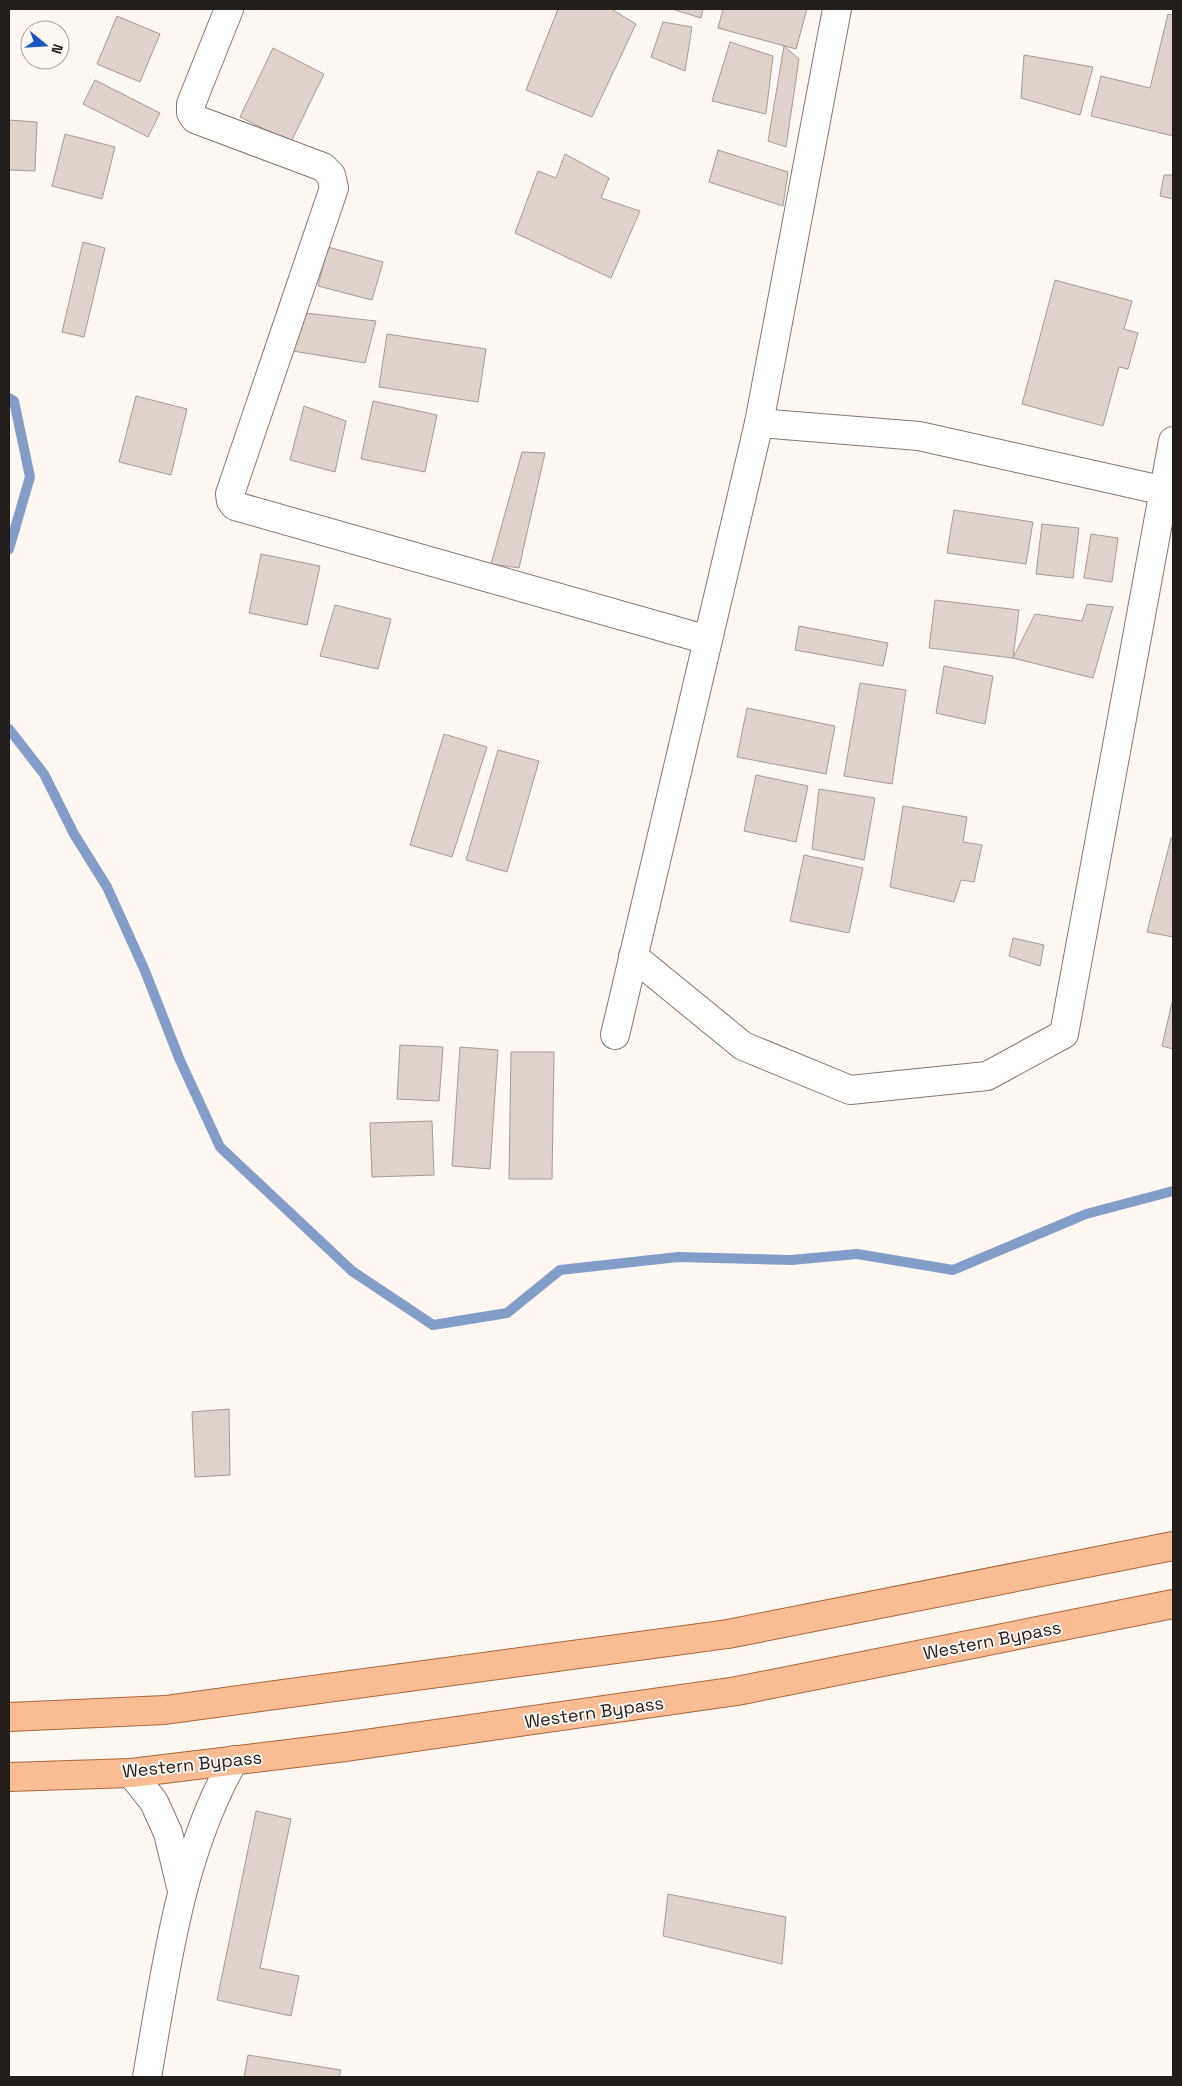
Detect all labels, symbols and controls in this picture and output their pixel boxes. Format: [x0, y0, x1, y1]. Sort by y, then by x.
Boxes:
north arrow [20, 20, 70, 70]
text: N [47, 42, 67, 56]
street label: Western Bypass [921, 1615, 1063, 1665]
street label: Western Bypass [523, 1691, 665, 1733]
street label: Western Bypass [121, 1745, 263, 1783]

